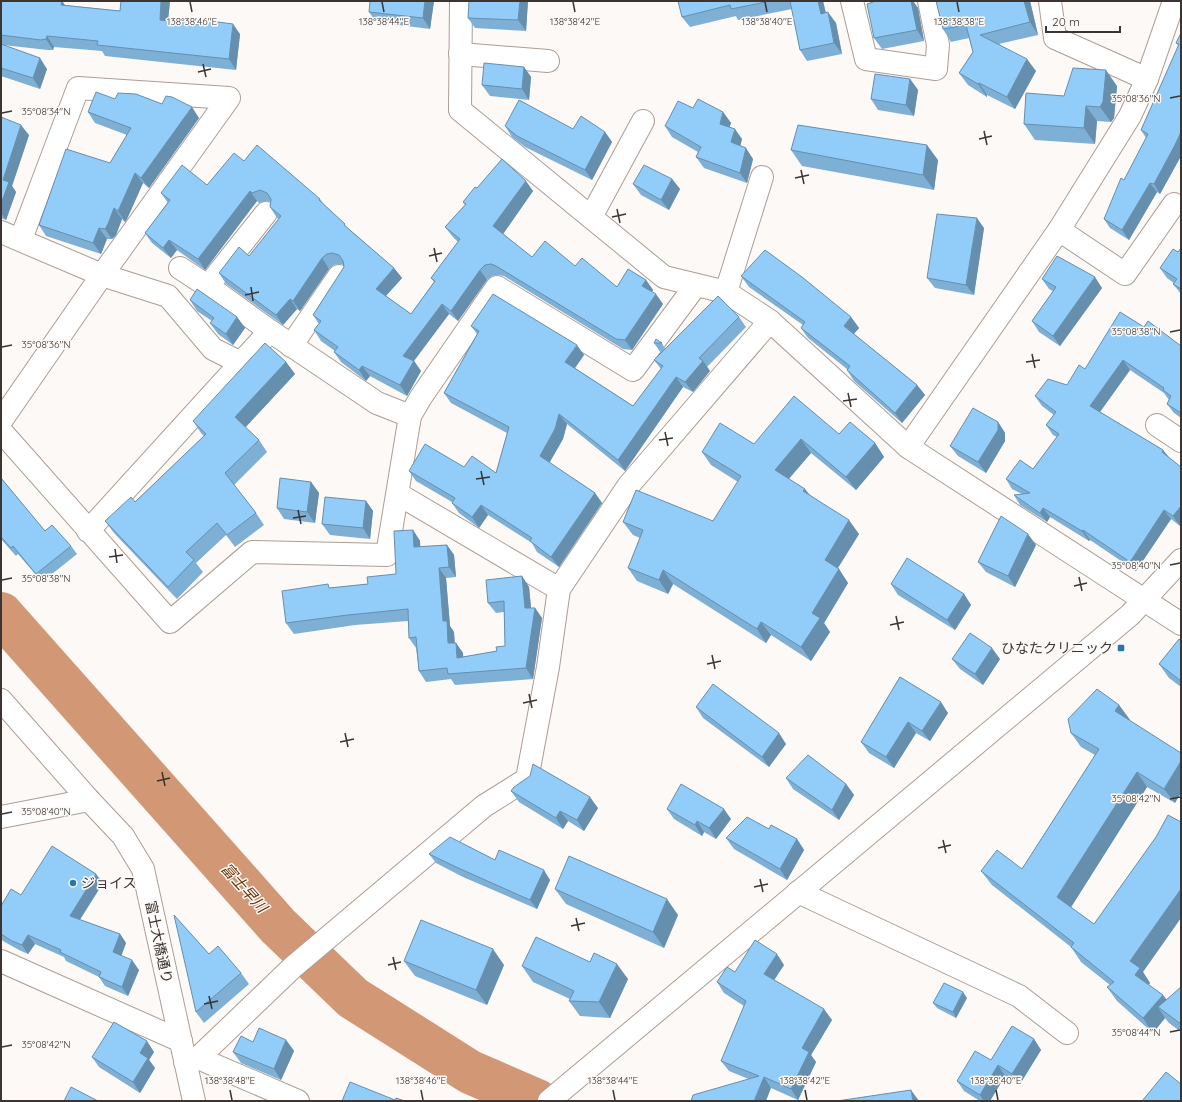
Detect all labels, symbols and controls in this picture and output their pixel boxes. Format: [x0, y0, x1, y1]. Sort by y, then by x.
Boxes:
scale bar [1046, 8, 1120, 34]
text: 20 m [1052, 14, 1080, 29]
text: 138°38'46"E [167, 15, 218, 28]
text: 138°38'44"E [359, 15, 409, 28]
text: 138°38'42"E [550, 15, 601, 28]
text: 138°38'40"E [742, 15, 793, 28]
text: 138°38'38"E [934, 15, 985, 28]
text: 35°08'36"N [1111, 92, 1161, 105]
text: 35°08'34"N [22, 105, 70, 118]
text: 35°08'38"N [1111, 325, 1161, 338]
text: 35°08'36"N [21, 338, 71, 351]
text: 35°08'40"N [1111, 559, 1161, 572]
text: 35°08'38"N [21, 572, 71, 585]
place label: ひなたクリニック [1001, 639, 1113, 657]
marker: ひなたクリニック [1116, 643, 1126, 653]
text: 35°08'42"N [1111, 792, 1161, 805]
text: 35°08'40"N [21, 805, 71, 818]
water label: 富士早川 [217, 859, 273, 918]
place label: ジョイス [81, 874, 137, 892]
marker: ジョイス [68, 878, 78, 888]
street label: 富士大橋通り [141, 899, 177, 985]
text: 35°08'44"N [1112, 1026, 1160, 1039]
text: 35°08'42"N [21, 1038, 71, 1051]
text: 138°38'48"E [205, 1074, 256, 1087]
text: 138°38'46"E [396, 1074, 447, 1087]
text: 138°38'44"E [588, 1074, 638, 1087]
text: 138°38'42"E [780, 1074, 831, 1087]
text: 138°38'40"E [971, 1074, 1022, 1087]

